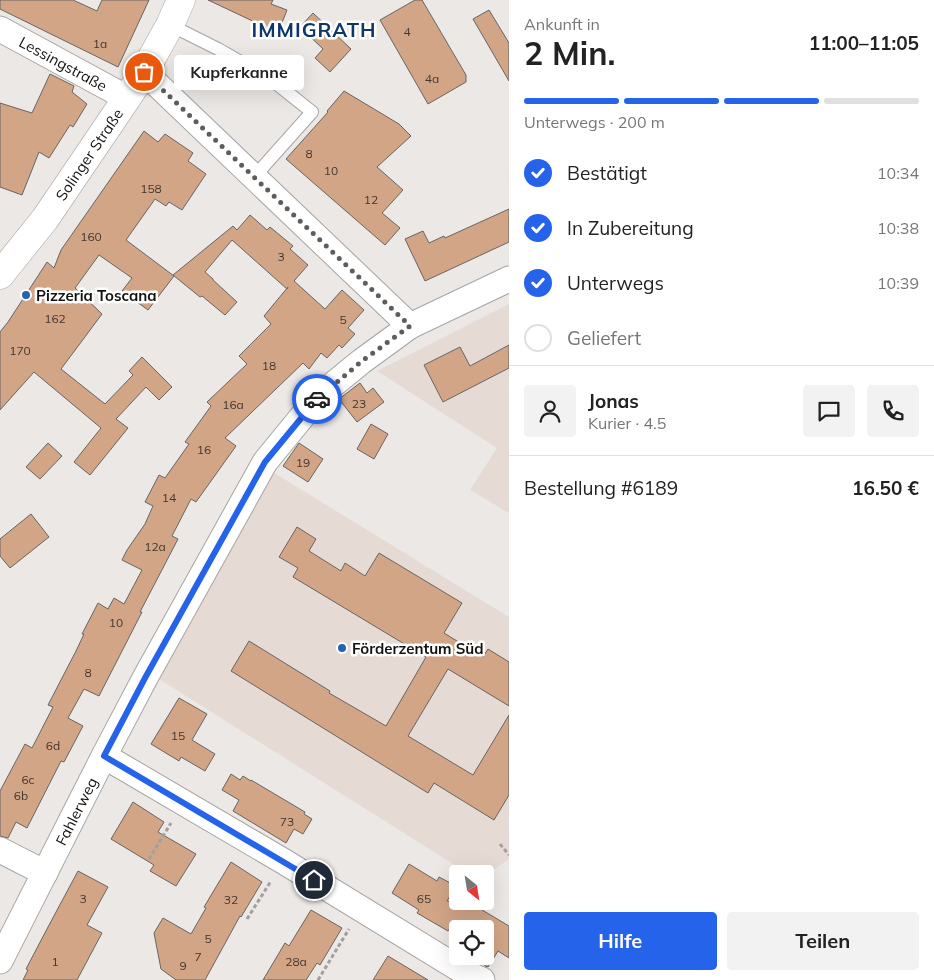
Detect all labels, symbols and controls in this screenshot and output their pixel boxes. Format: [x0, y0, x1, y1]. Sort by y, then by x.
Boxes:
text: Ankunft in [524, 14, 600, 34]
district label: IMMIGRATH [251, 17, 377, 42]
house number: 4 [403, 24, 411, 39]
text: 11:00–11:05 [809, 31, 919, 55]
street label: Lessingstraße [16, 32, 111, 95]
text: 2 Min. [524, 33, 615, 73]
house number: 1a [93, 36, 107, 51]
pin [123, 51, 165, 93]
callout: Kupferkanne [174, 54, 304, 90]
icon: bag [130, 58, 158, 86]
text: Kupferkanne [190, 62, 288, 82]
house number: 4a [425, 71, 439, 86]
street label: Solinger Straße [51, 105, 127, 204]
text: Unterwegs · 200 m [524, 112, 665, 132]
house number: 8 [305, 146, 313, 161]
icon: check [524, 159, 552, 187]
text: Bestätigt [567, 161, 647, 185]
house number: 10 [324, 163, 338, 178]
text: 10:34 [877, 163, 919, 183]
house number: 158 [140, 181, 162, 196]
house number: 12 [364, 192, 378, 207]
icon: check [524, 214, 552, 242]
text: In Zubereitung [567, 216, 694, 240]
text: 10:38 [877, 218, 919, 238]
house number: 160 [80, 229, 102, 244]
house number: 3 [277, 249, 285, 264]
icon: check [524, 269, 552, 297]
text: Unterwegs [567, 271, 664, 295]
text: 10:39 [877, 273, 919, 293]
place label: Pizzeria Toscana [36, 286, 157, 305]
marker: Pizzeria Toscana [20, 289, 32, 301]
house number: 162 [44, 311, 66, 326]
house number: 5 [339, 312, 347, 327]
text: Geliefert [567, 326, 641, 350]
house number: 170 [9, 343, 31, 358]
house number: 18 [262, 358, 276, 373]
courier [292, 374, 342, 424]
icon: car [303, 385, 331, 413]
button: person [524, 385, 576, 437]
button: chat [803, 385, 855, 437]
button: phone [867, 385, 919, 437]
text: Jonas [588, 389, 639, 413]
house number: 23 [352, 396, 366, 411]
house number: 16a [222, 397, 244, 412]
text: Kurier · 4.5 [588, 413, 666, 433]
house number: 16 [197, 442, 211, 457]
house number: 19 [296, 455, 310, 470]
text: Bestellung #6189 [524, 476, 678, 500]
text: 16.50 € [852, 476, 919, 500]
house number: 14 [162, 490, 176, 505]
house number: 12a [144, 539, 166, 554]
house number: 10 [109, 615, 123, 630]
place label: Förderzentum Süd [352, 639, 484, 658]
marker: Förderzentum Süd [336, 642, 348, 654]
house number: 8 [84, 665, 92, 680]
house number: 15 [171, 728, 185, 743]
house number: 6d [46, 738, 60, 753]
house number: 6c [21, 772, 35, 787]
street label: Fahlerweg [51, 774, 101, 848]
house number: 6b [14, 788, 28, 803]
house number: 73 [280, 814, 294, 829]
pin [293, 859, 335, 901]
north arrow [449, 865, 494, 910]
map controls [449, 865, 494, 965]
icon: home [300, 866, 328, 894]
house number: 3 [79, 891, 87, 906]
house number: 65 [417, 891, 431, 906]
house number: 32 [224, 892, 238, 907]
button: Hilfe [524, 912, 717, 970]
button: Teilen [727, 912, 919, 970]
button: locate [449, 920, 494, 965]
house number: 5 [204, 931, 212, 946]
house number: 7 [194, 949, 202, 964]
house number: 1 [51, 954, 59, 969]
house number: 28a [285, 954, 307, 969]
house number: 9 [179, 958, 187, 973]

